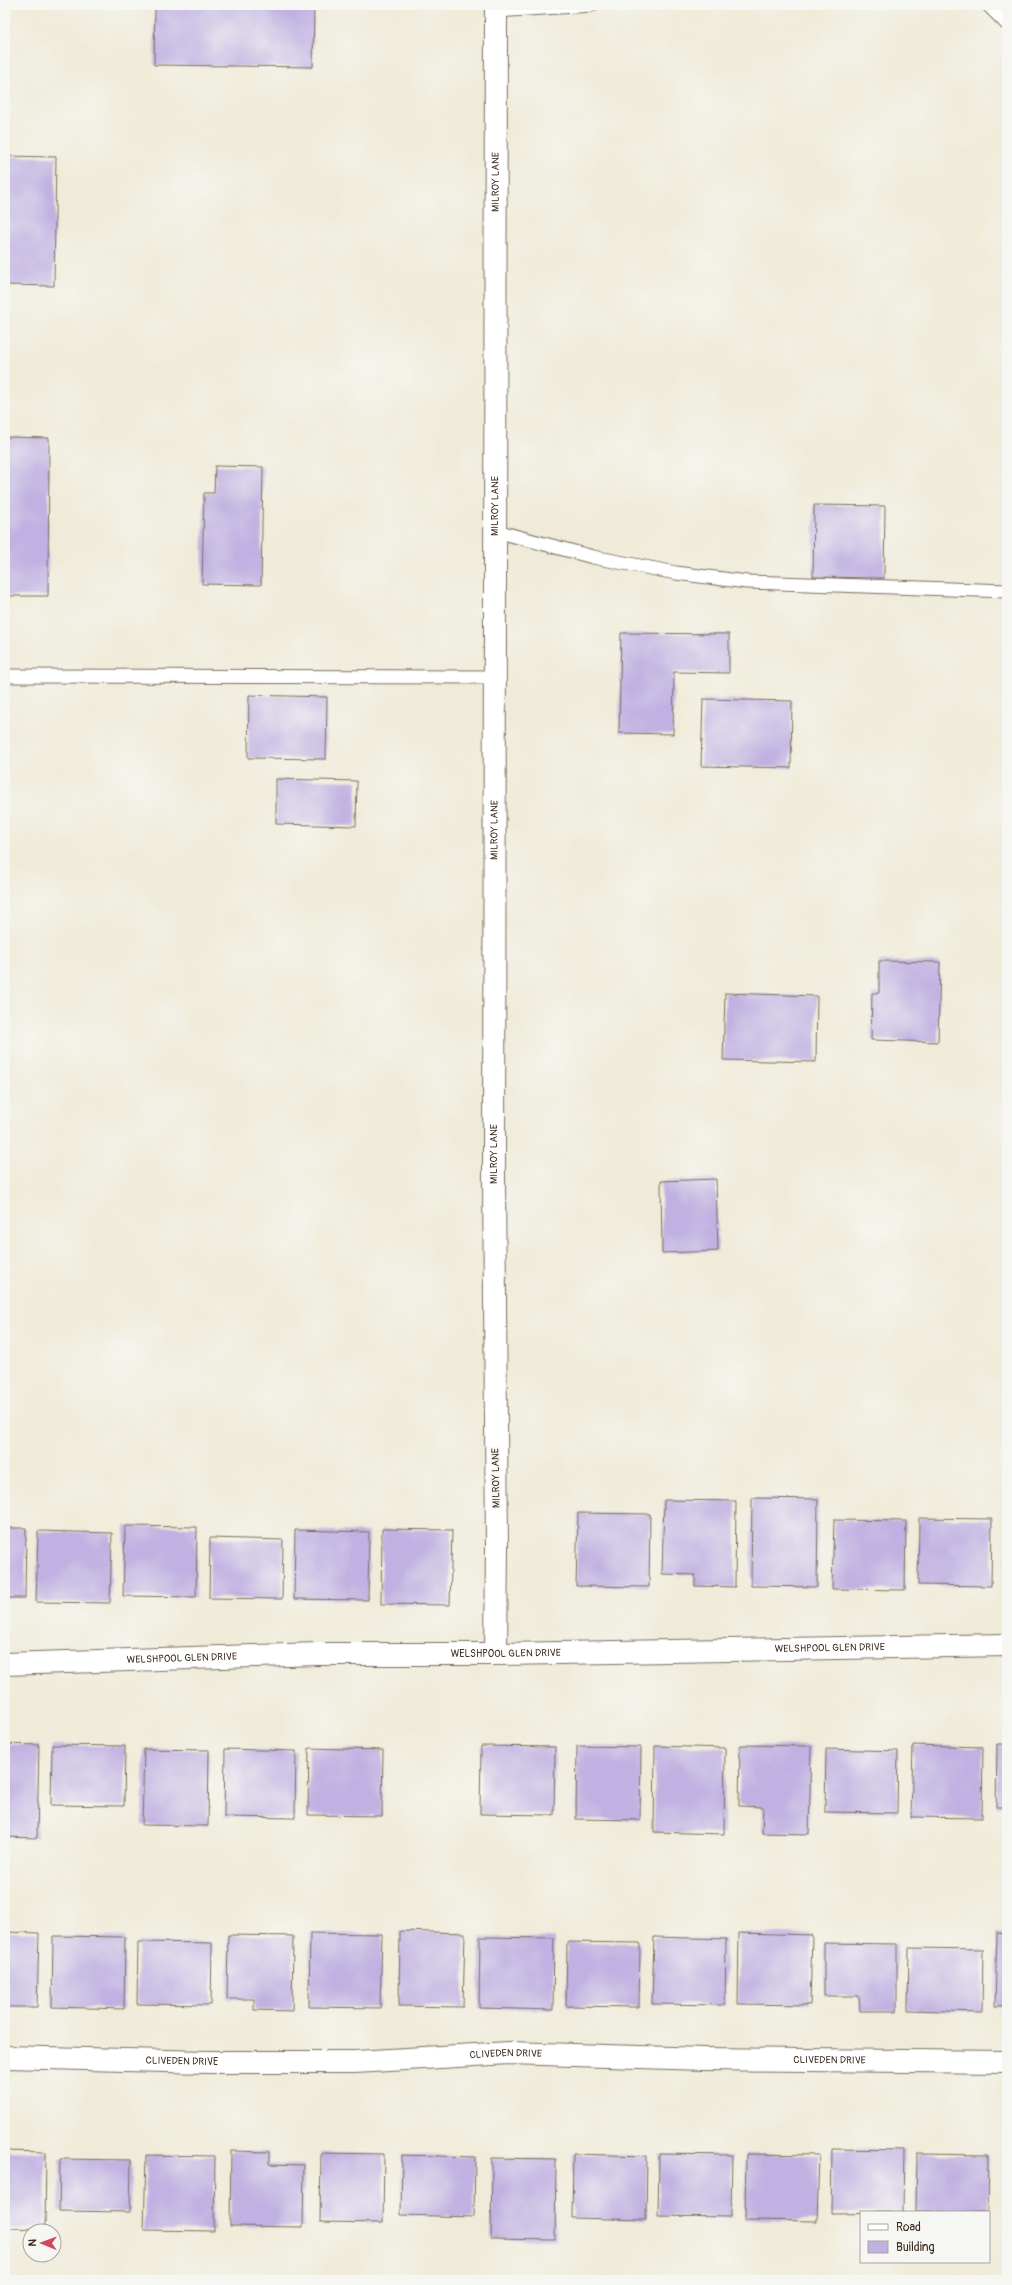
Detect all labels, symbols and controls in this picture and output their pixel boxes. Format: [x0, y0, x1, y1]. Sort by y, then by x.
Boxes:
street label: MILROY LANE [490, 152, 502, 212]
street label: MILROY LANE [489, 476, 501, 536]
street label: MILROY LANE [489, 800, 501, 860]
street label: MILROY LANE [488, 1124, 500, 1184]
street label: MILROY LANE [489, 1448, 503, 1508]
street label: WELSHPOOL GLEN DRIVE [775, 1641, 885, 1655]
street label: WELSHPOOL GLEN DRIVE [451, 1647, 561, 1660]
street label: WELSHPOOL GLEN DRIVE [127, 1651, 237, 1666]
street label: CLIVEDEN DRIVE [469, 2047, 542, 2061]
street label: CLIVEDEN DRIVE [146, 2054, 218, 2068]
street label: CLIVEDEN DRIVE [793, 2054, 866, 2067]
legend [860, 2211, 990, 2263]
text: Road [896, 2220, 921, 2235]
north arrow [22, 2223, 62, 2263]
text: N [26, 2238, 39, 2247]
text: Building [896, 2240, 935, 2255]

